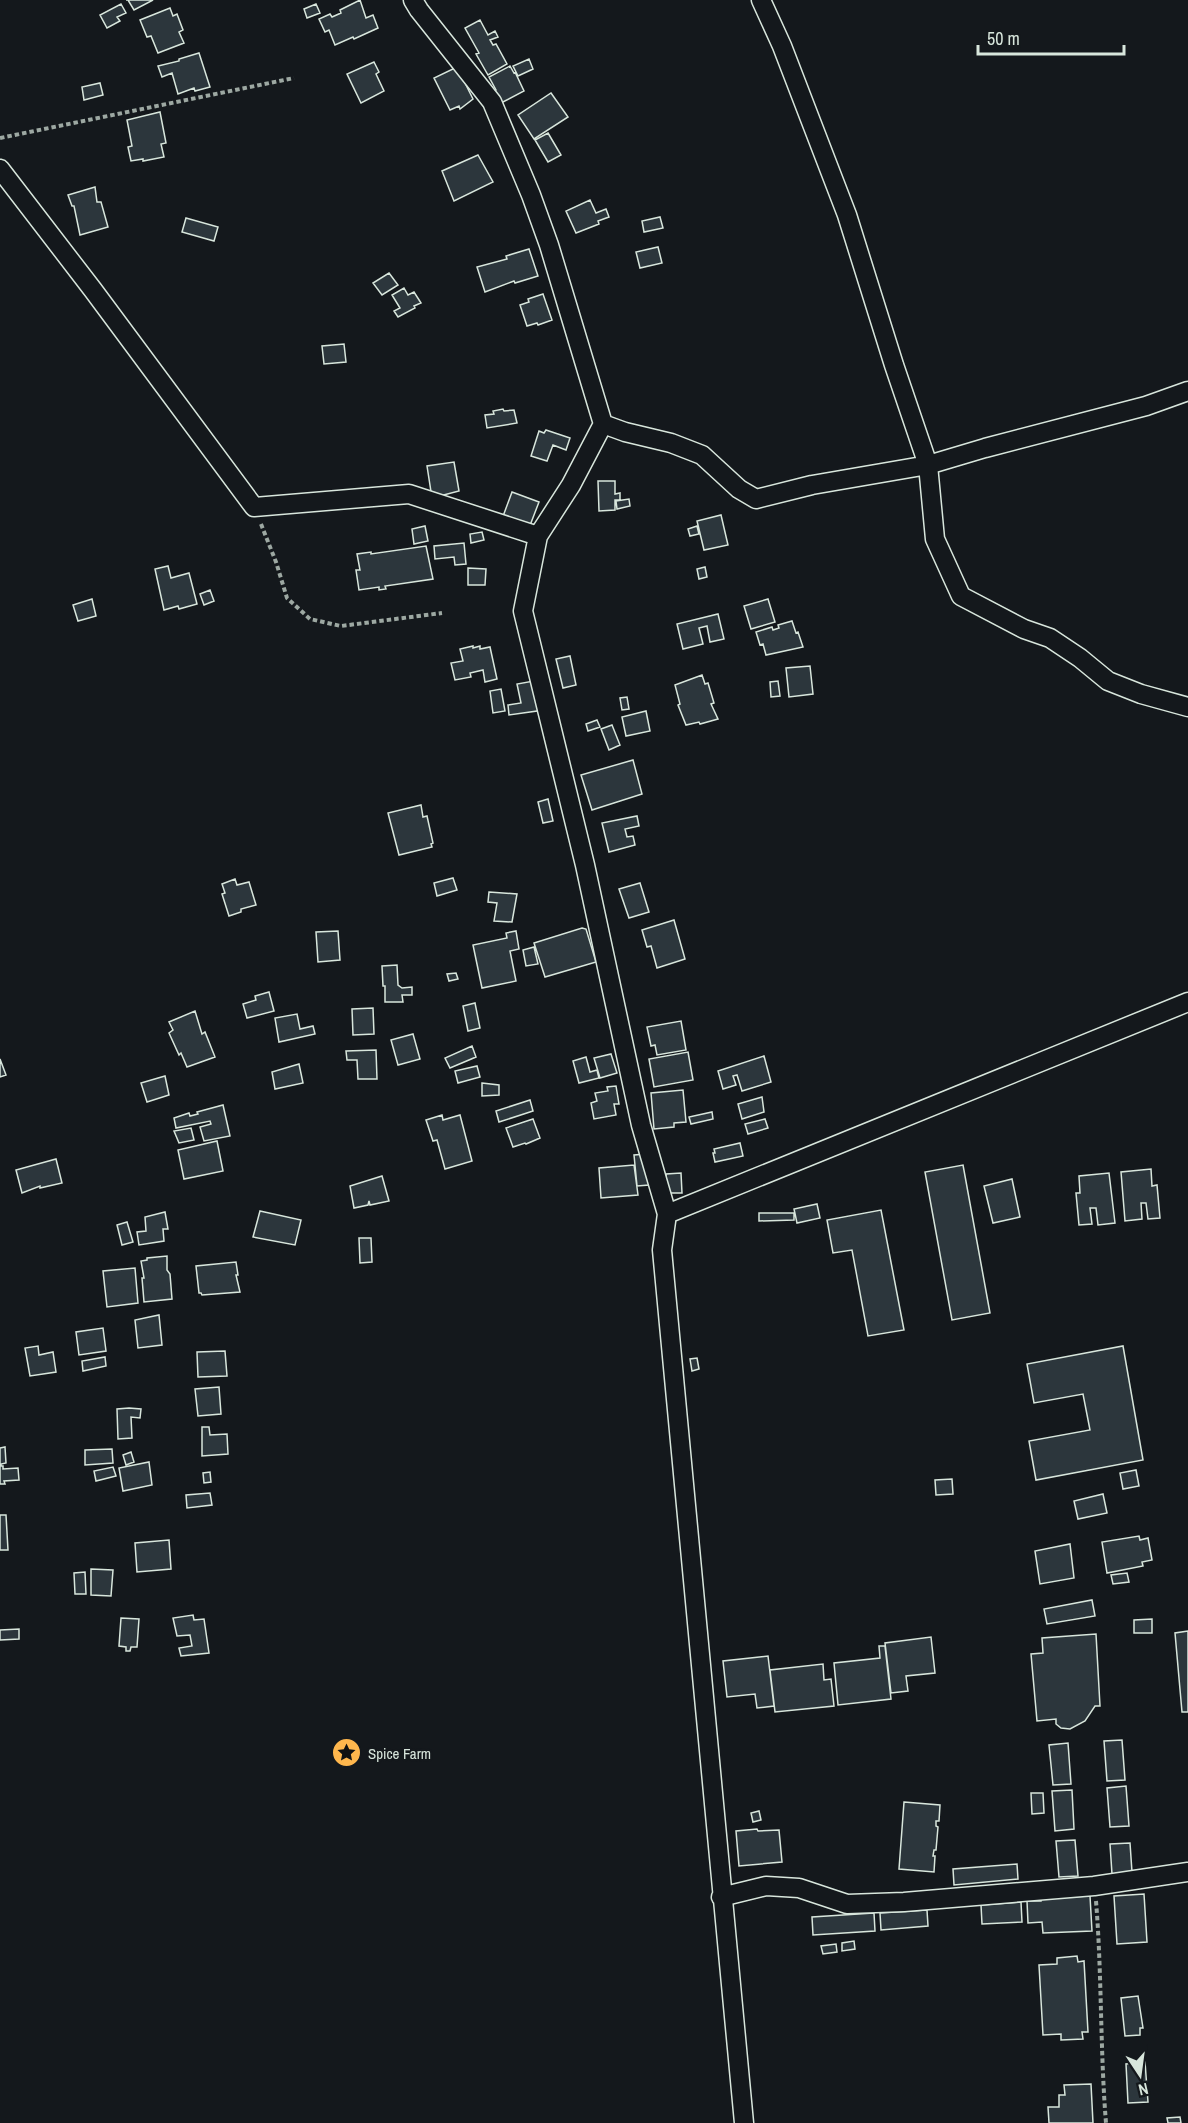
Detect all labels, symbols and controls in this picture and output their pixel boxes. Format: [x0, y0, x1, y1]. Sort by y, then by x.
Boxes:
scale bar [978, 18, 1124, 56]
text: 50 m [987, 26, 1020, 51]
place icon: Spice Farm [331, 1737, 363, 1769]
place label: Spice Farm [368, 1743, 431, 1764]
north arrow [1110, 2045, 1170, 2105]
text: N [1136, 2078, 1150, 2101]

